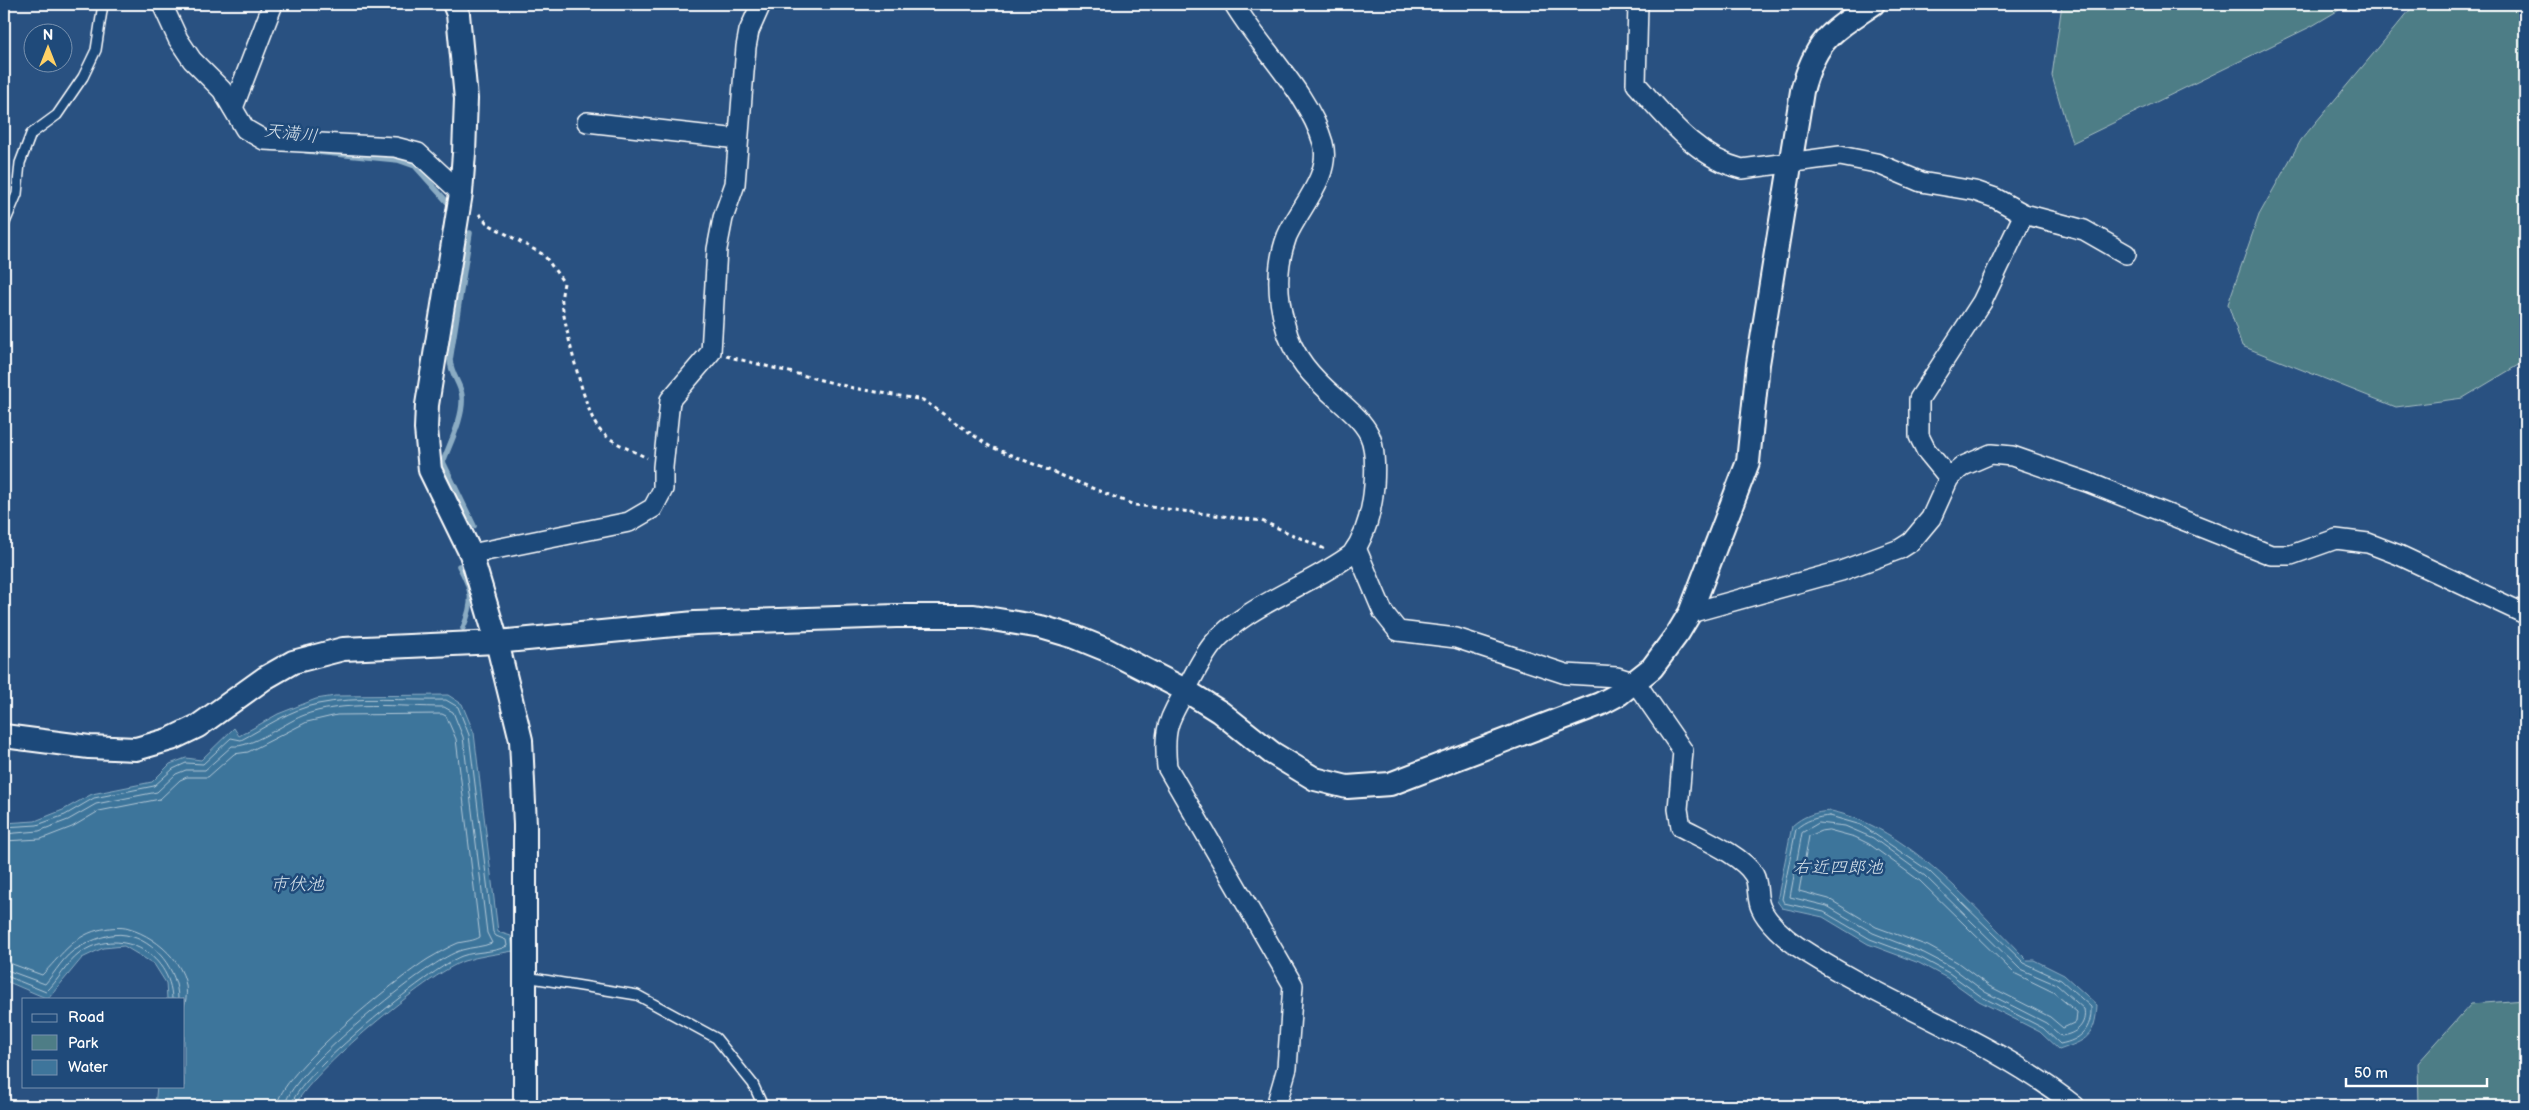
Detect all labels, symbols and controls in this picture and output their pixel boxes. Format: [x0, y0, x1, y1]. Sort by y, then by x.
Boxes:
north arrow [22, 22, 72, 72]
text: N [43, 27, 53, 44]
water label: 天満川 [263, 120, 319, 147]
water label: 右近四郎池 [1793, 857, 1884, 878]
water label: 市伏池 [270, 874, 325, 895]
legend [22, 998, 185, 1088]
text: Road [68, 1008, 104, 1027]
text: Park [68, 1034, 99, 1053]
scale bar [2346, 1055, 2488, 1087]
text: Water [68, 1058, 108, 1077]
text: 50 m [2354, 1064, 2388, 1083]

